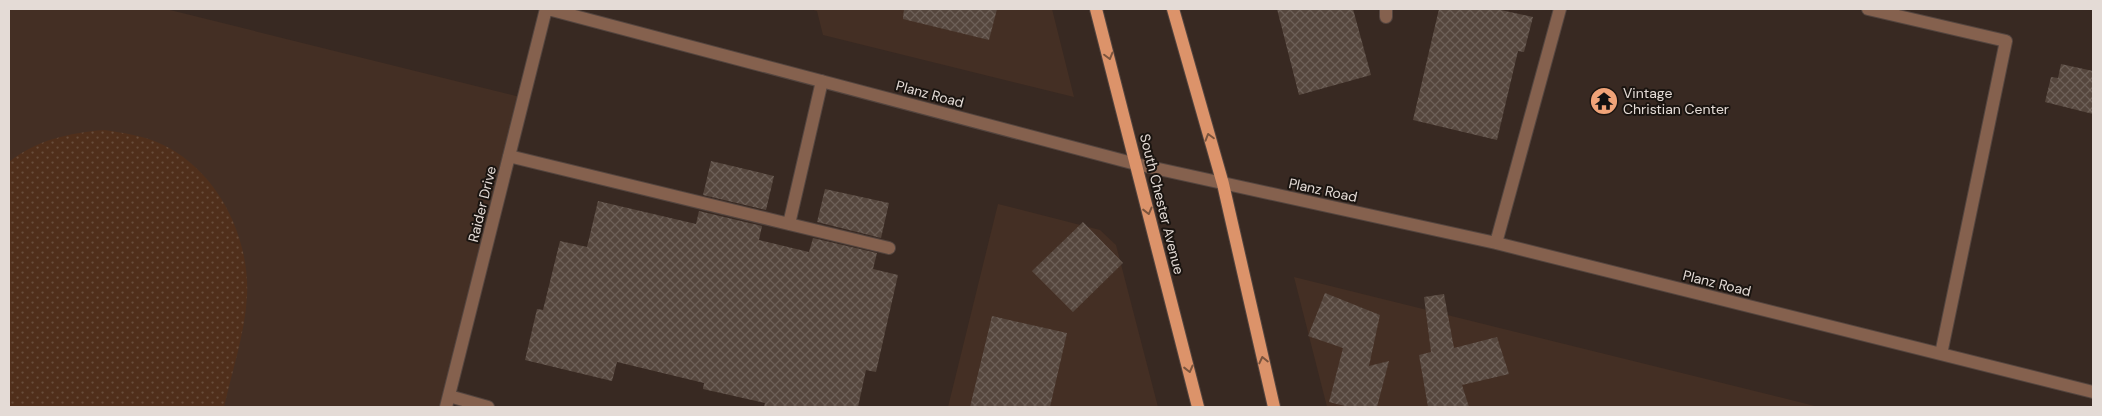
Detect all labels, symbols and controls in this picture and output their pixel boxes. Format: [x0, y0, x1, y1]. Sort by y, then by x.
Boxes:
one-way arrow [1103, 51, 1113, 60]
street label: Planz Road [894, 76, 966, 112]
place label: Vintage Christian Center [1623, 84, 1729, 118]
temple icon: Vintage Christian Center [1589, 86, 1619, 116]
street label: South Chester Avenue [1136, 132, 1188, 276]
one-way arrow [1205, 133, 1215, 141]
street label: Raider Drive [464, 164, 500, 244]
street label: Planz Road [1287, 174, 1359, 206]
one-way arrow [1142, 207, 1153, 216]
street label: Planz Road [1681, 266, 1753, 300]
one-way arrow [1258, 355, 1269, 364]
one-way arrow [1183, 364, 1193, 372]

